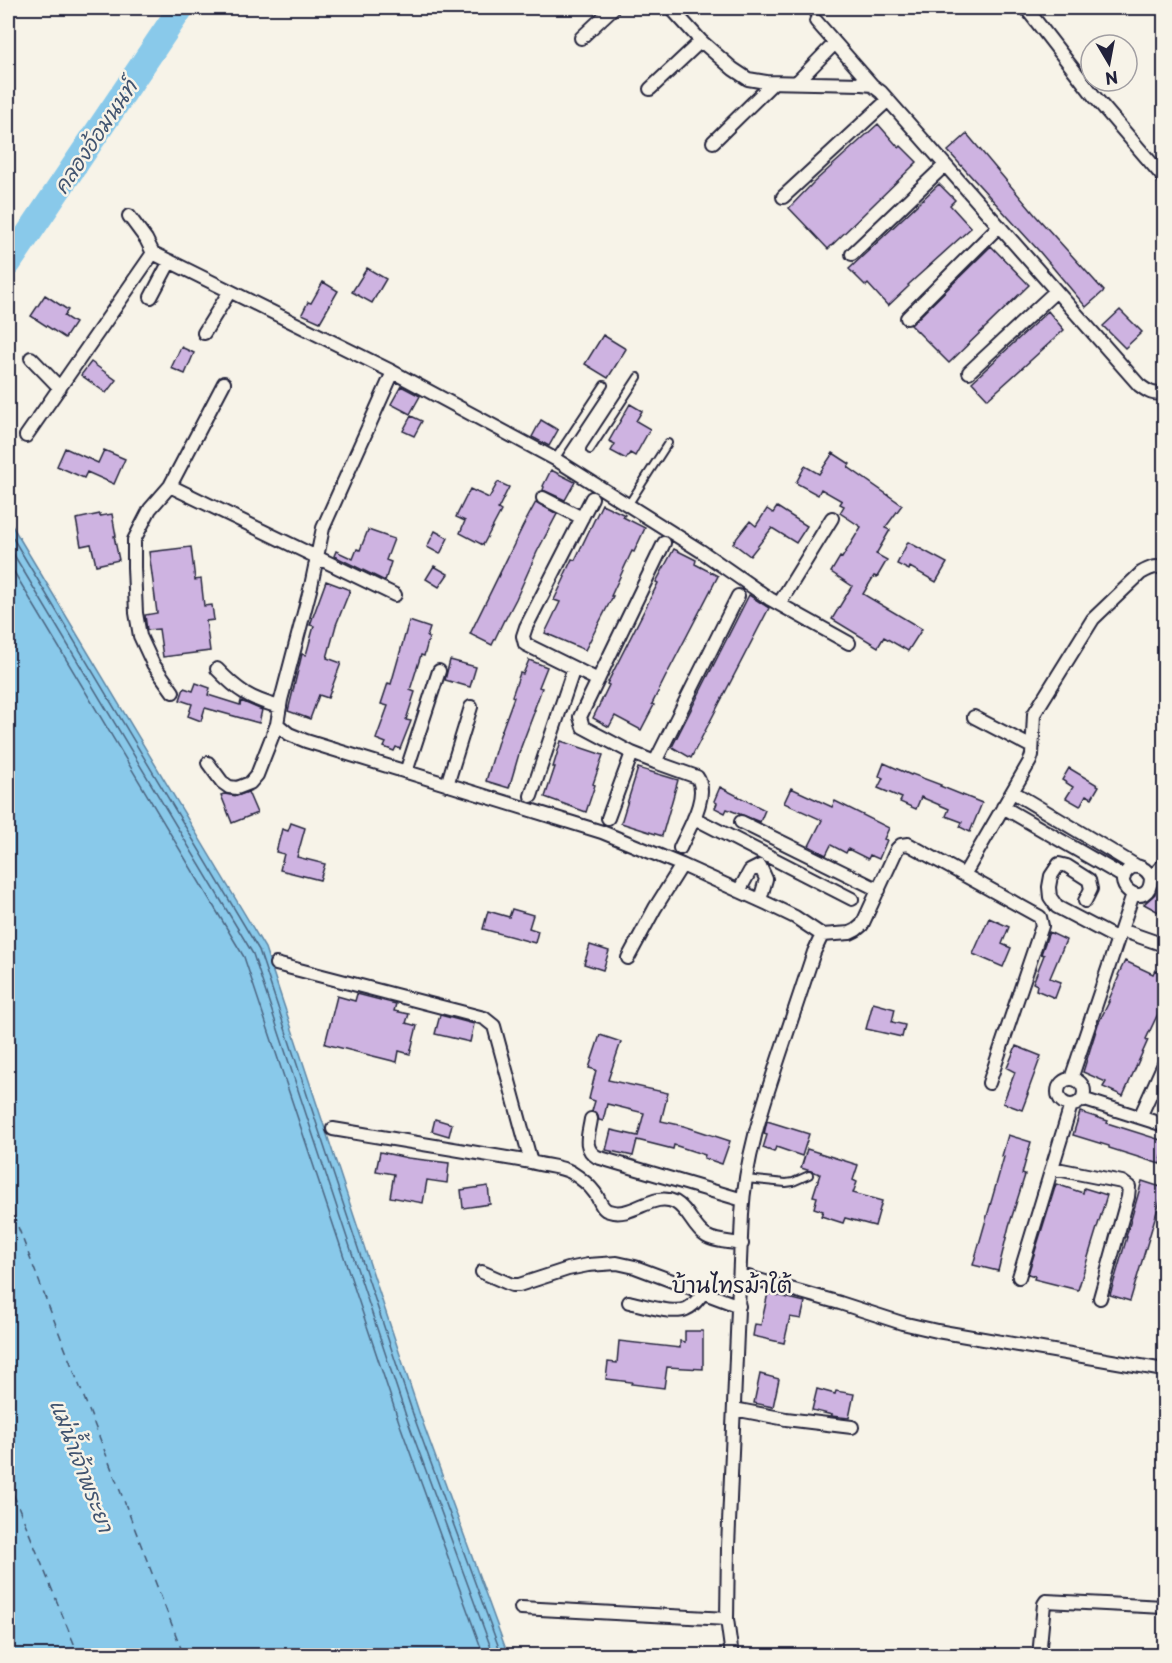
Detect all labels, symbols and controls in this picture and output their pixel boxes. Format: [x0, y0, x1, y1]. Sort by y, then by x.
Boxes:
north arrow [1079, 33, 1139, 93]
text: N [1103, 66, 1120, 92]
water label: คลองอ้อมนนท์ [44, 69, 146, 199]
district label: บ้านไทรม้าใต้ [672, 1267, 792, 1300]
water label: แม่น้ำเจ้าพระยา [43, 1393, 126, 1538]

